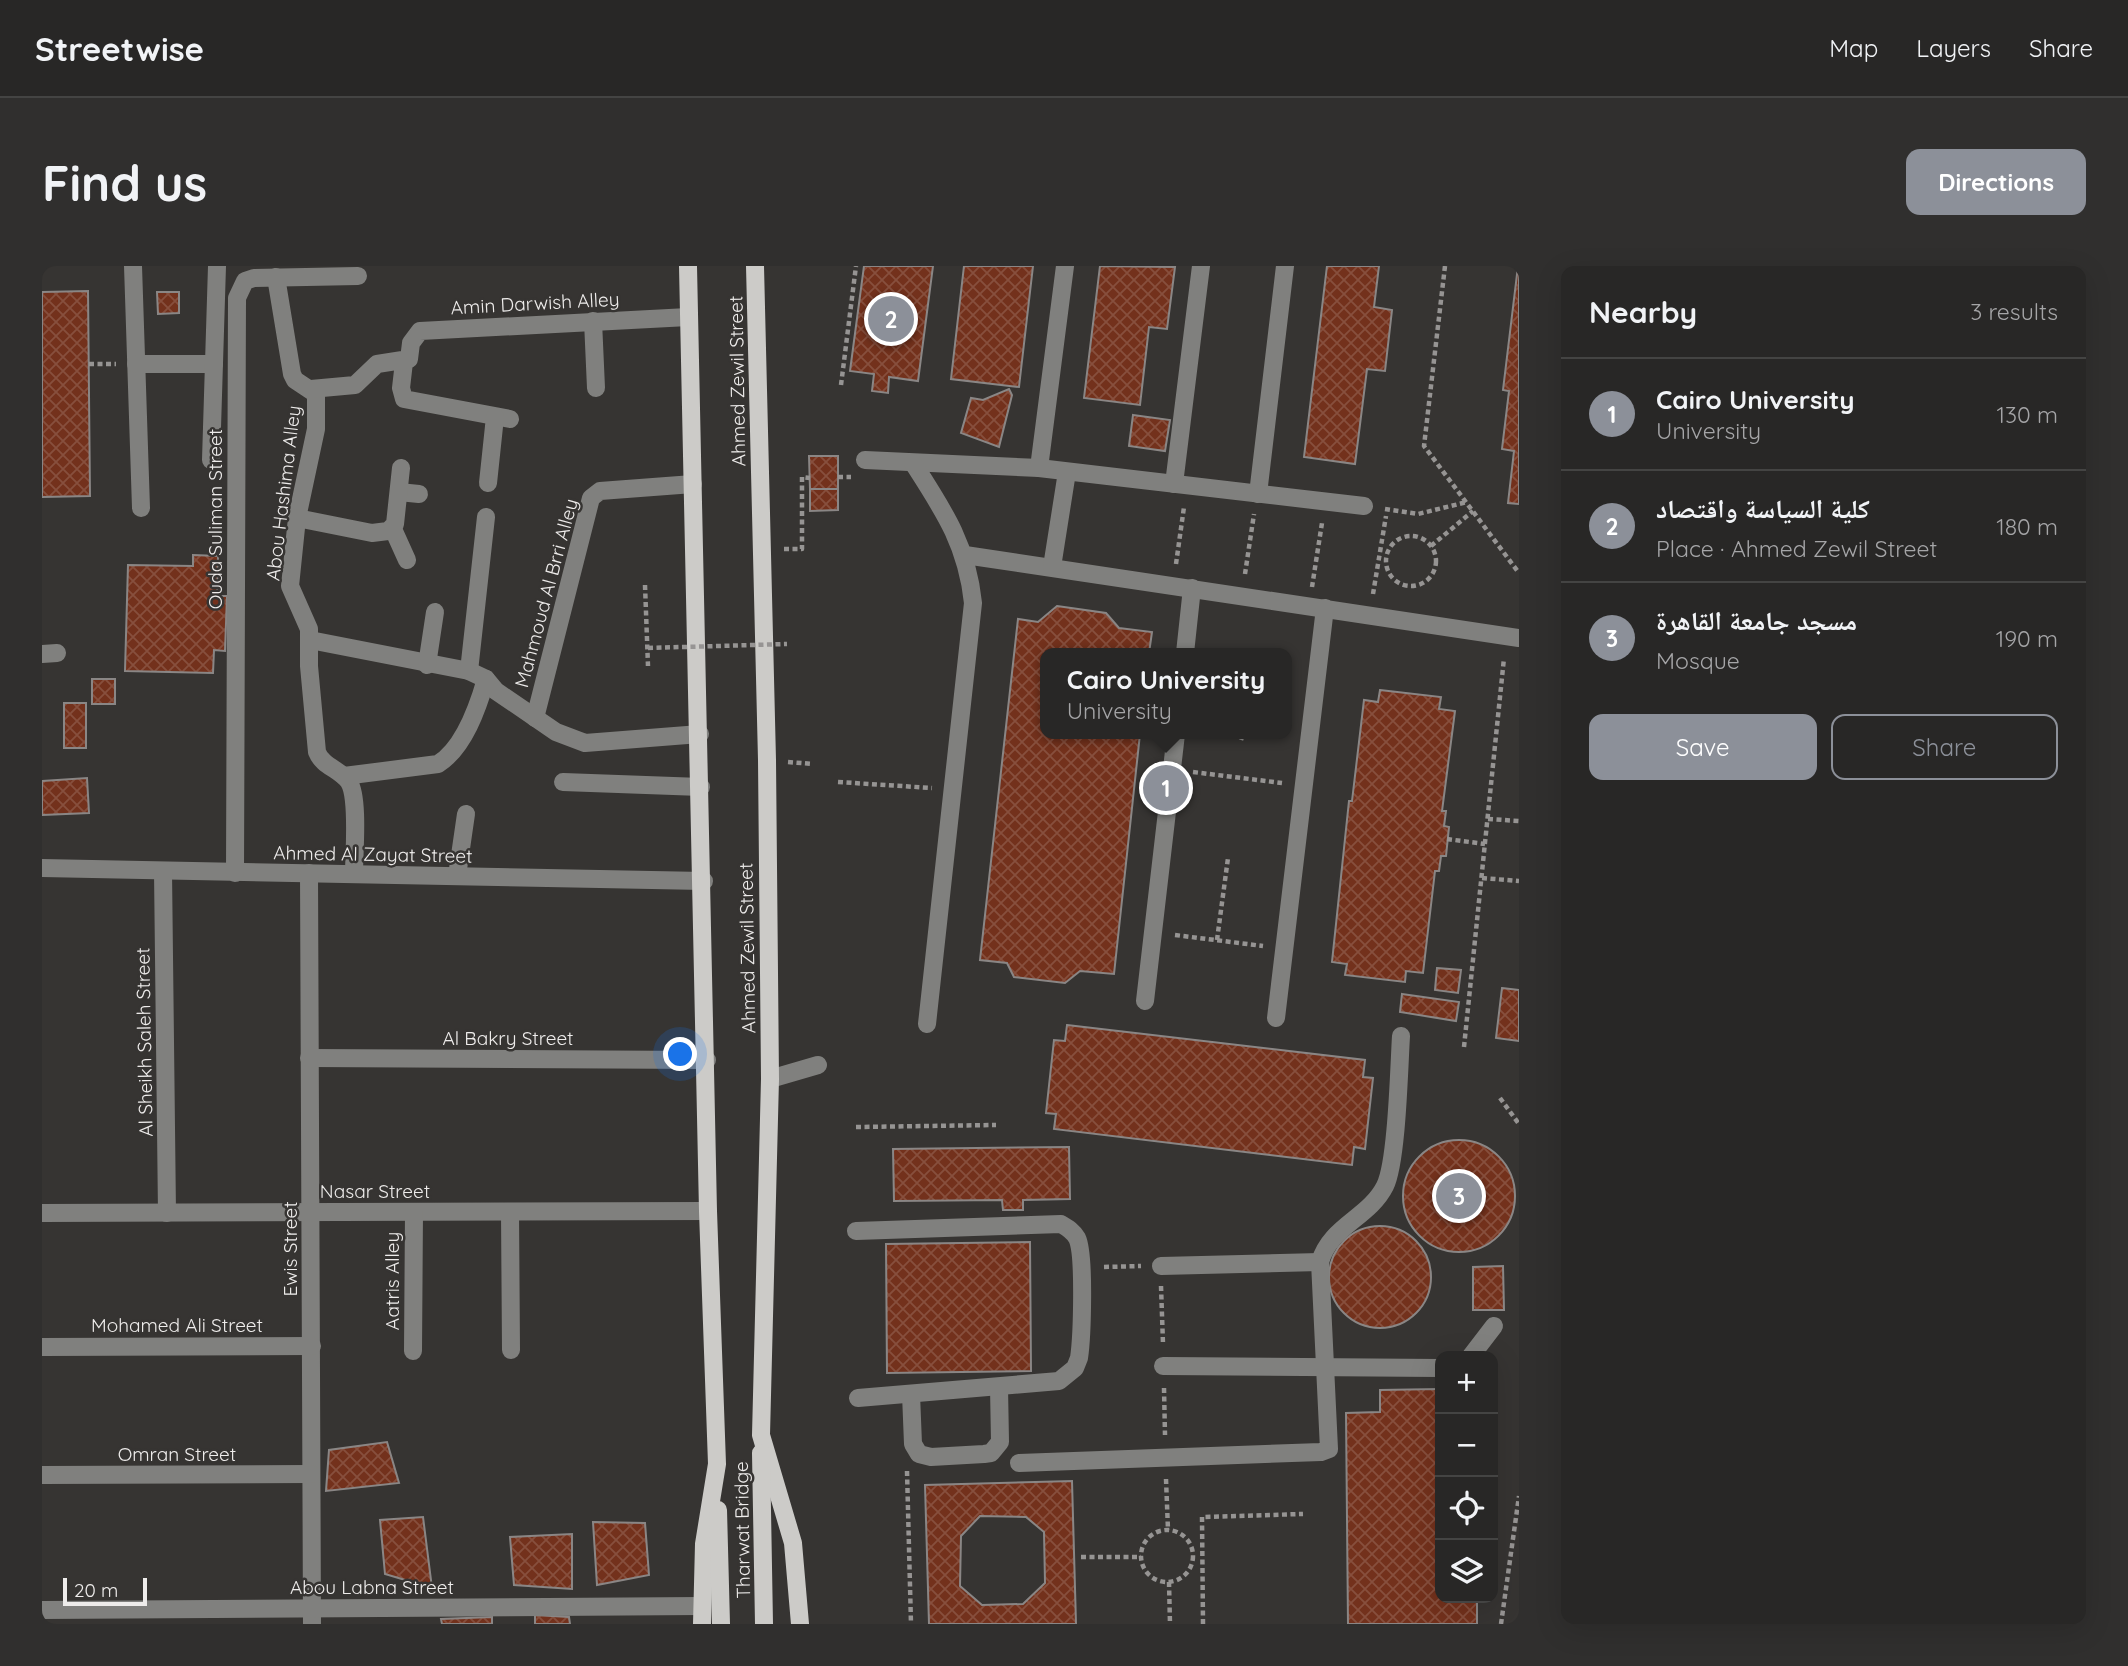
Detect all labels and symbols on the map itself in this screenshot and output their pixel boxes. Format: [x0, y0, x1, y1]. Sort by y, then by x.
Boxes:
street label: Amin Darwish Alley [450, 287, 620, 319]
pin: 2 [868, 293, 914, 345]
street label: Ahmed Zewil Street [724, 296, 750, 466]
street label: Abou Hashima Alley [260, 404, 306, 582]
street label: Ouda Suliman Street [203, 429, 227, 609]
street label: Mahmoud Al Brri Alley [509, 496, 583, 690]
pin: 1 [1143, 762, 1189, 814]
street label: Ahmed Al Zayat Street [273, 840, 473, 868]
street label: Ahmed Zewil Street [734, 863, 760, 1033]
street label: Al Sheikh Saleh Street [130, 947, 158, 1137]
street label: Al Bakry Street [442, 1026, 574, 1050]
your location [663, 1037, 697, 1071]
pin: 3 [1436, 1170, 1482, 1222]
street label: Nasar Street [320, 1179, 430, 1203]
street label: Ewis Street [278, 1201, 302, 1297]
street label: Aatris Alley [380, 1232, 404, 1330]
street label: Mohamed Ali Street [91, 1313, 263, 1337]
street label: Omran Street [118, 1442, 236, 1466]
street label: Tharwat Bridge [729, 1461, 755, 1599]
scale bar [63, 1575, 147, 1607]
street label: Abou Labna Street [290, 1575, 454, 1599]

